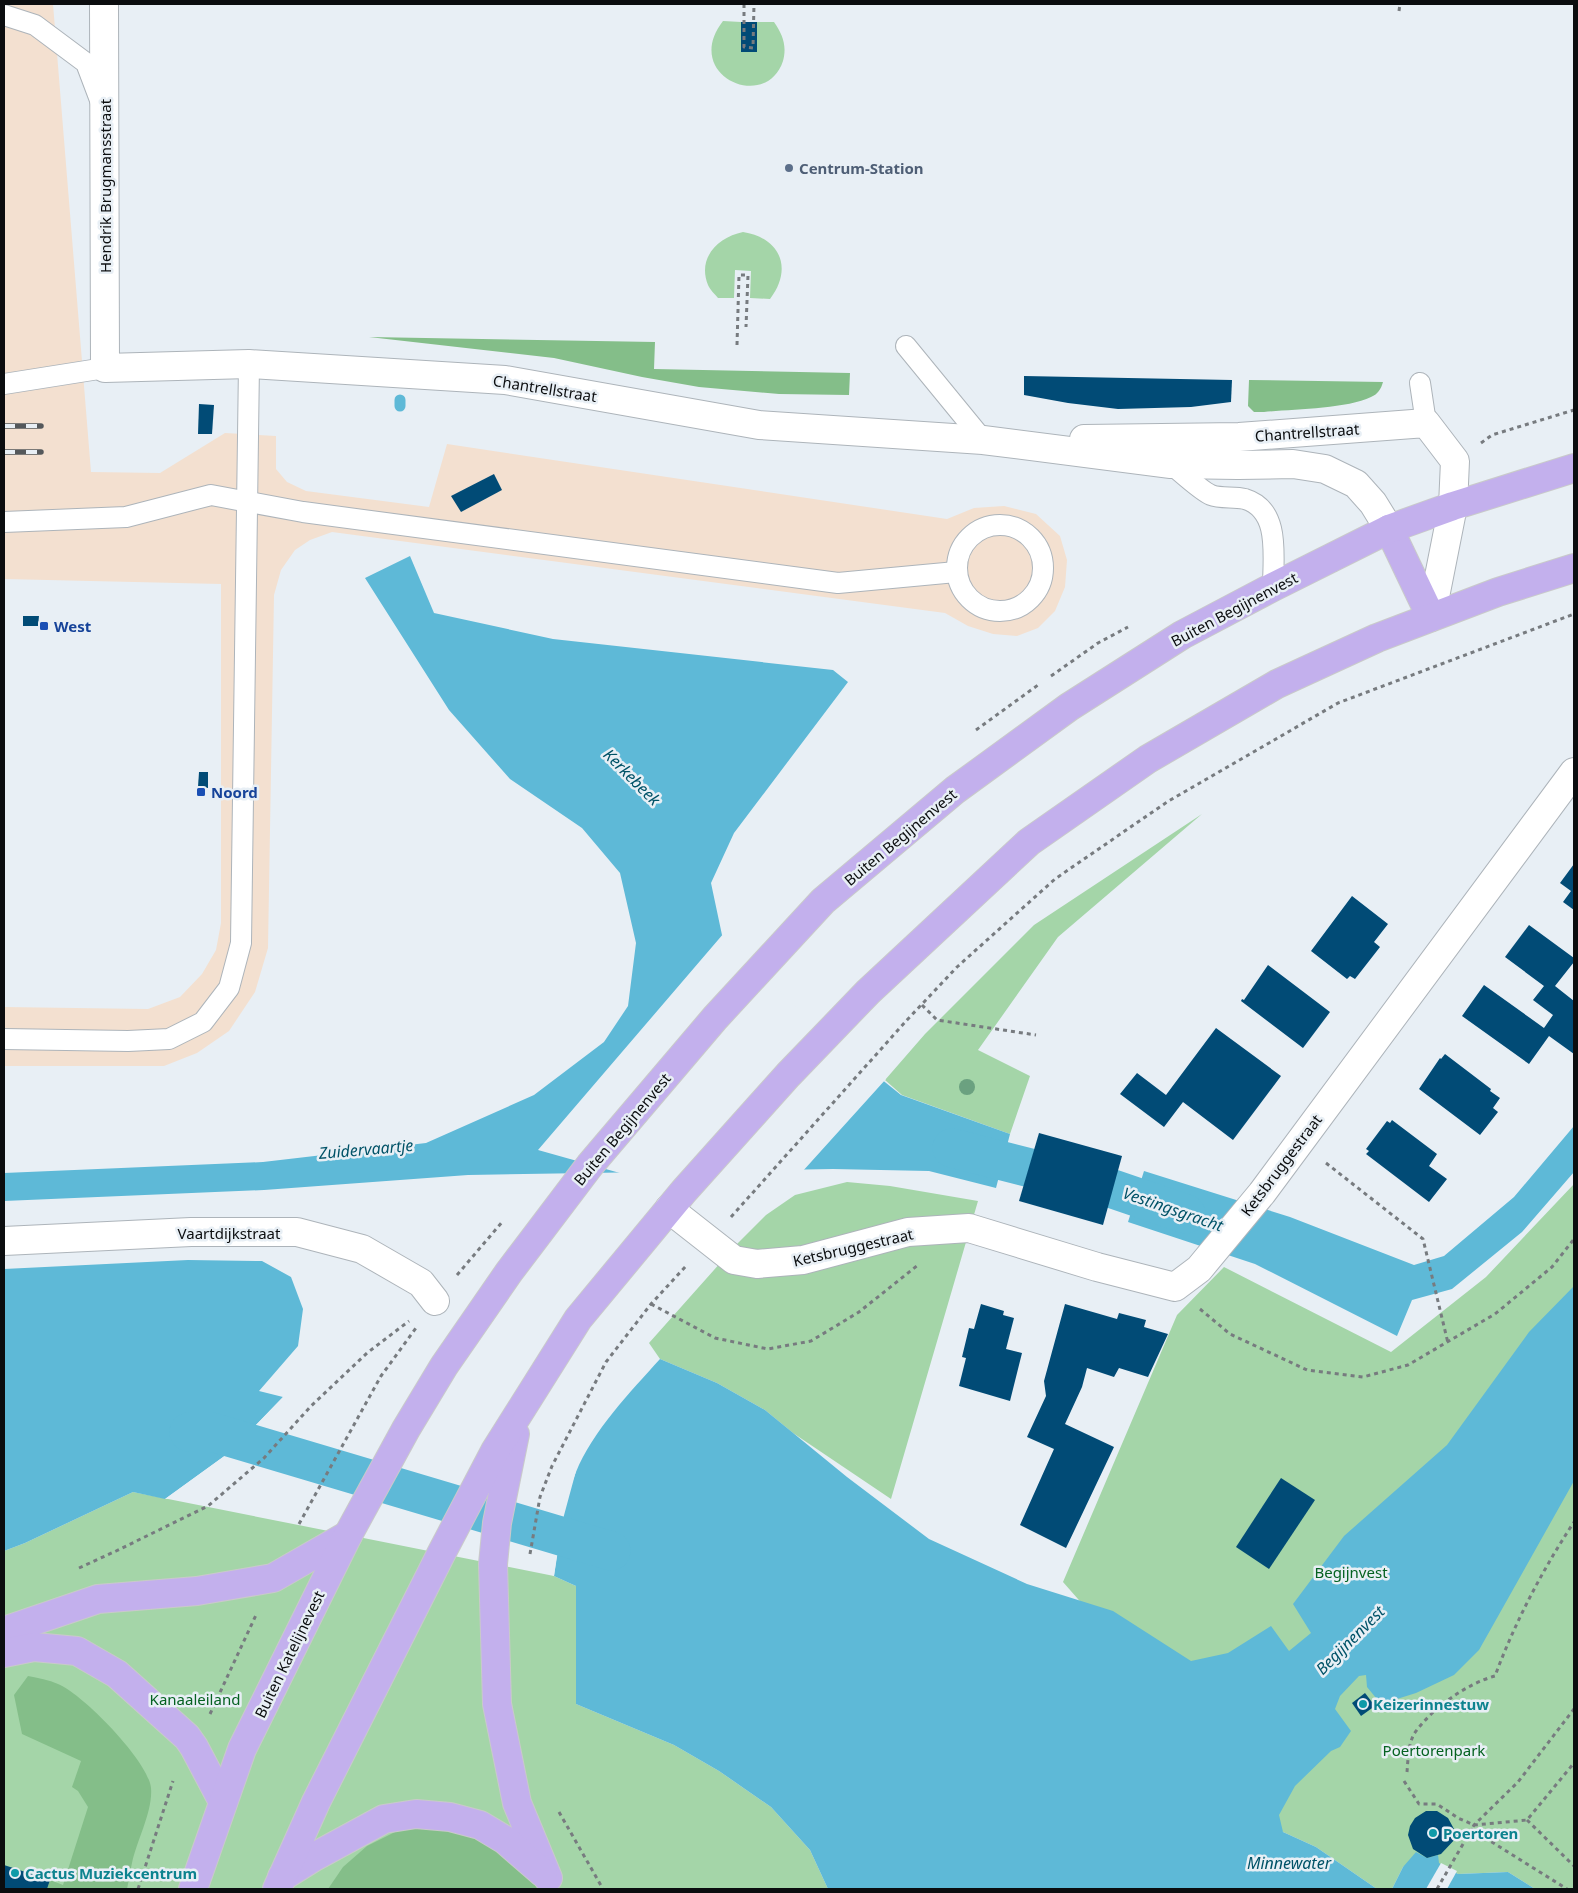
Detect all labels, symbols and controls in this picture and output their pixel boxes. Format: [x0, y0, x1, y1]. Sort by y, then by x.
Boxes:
street label: Hendrik Brugmansstraat [95, 98, 115, 273]
place label: Centrum-Station [799, 158, 924, 178]
marker: Centrum-Station [783, 162, 795, 174]
street label: Chantrellstraat [492, 370, 599, 406]
street label: Chantrellstraat [1254, 418, 1360, 446]
street label: Buiten Begijnenvest [1167, 567, 1301, 651]
place label: West [54, 616, 92, 636]
marker: West [38, 620, 50, 632]
water label: Kerkebeek [599, 744, 666, 811]
place label: Noord [211, 782, 258, 802]
street label: Buiten Begijnenvest [840, 784, 961, 890]
marker: Noord [195, 786, 207, 798]
street label: Buiten Begijnenvest [569, 1068, 675, 1189]
street label: Ketsbruggestraat [1236, 1110, 1326, 1220]
water label: Zuidervaartje [317, 1134, 414, 1164]
water label: Vestingsgracht [1120, 1182, 1227, 1237]
street label: Vaartdijkstraat [178, 1223, 281, 1243]
street label: Ketsbruggestraat [791, 1223, 916, 1271]
park label: Begijnvest [1314, 1562, 1388, 1582]
street label: Buiten Katelijnevest [249, 1587, 329, 1721]
water label: Begijnenvest [1311, 1600, 1390, 1679]
park label: Kanaaleiland [150, 1689, 240, 1709]
place label: Keizerinnestuw [1373, 1694, 1489, 1714]
marker: Keizerinnestuw [1357, 1698, 1369, 1710]
park label: Poertorenpark [1383, 1740, 1485, 1760]
place label: Poertoren [1443, 1823, 1518, 1843]
marker: Poertoren [1427, 1827, 1439, 1839]
water label: Minnewater [1247, 1852, 1332, 1874]
place label: Cactus Muziekcentrum [25, 1863, 197, 1883]
marker: Cactus Muziekcentrum [9, 1867, 21, 1879]

